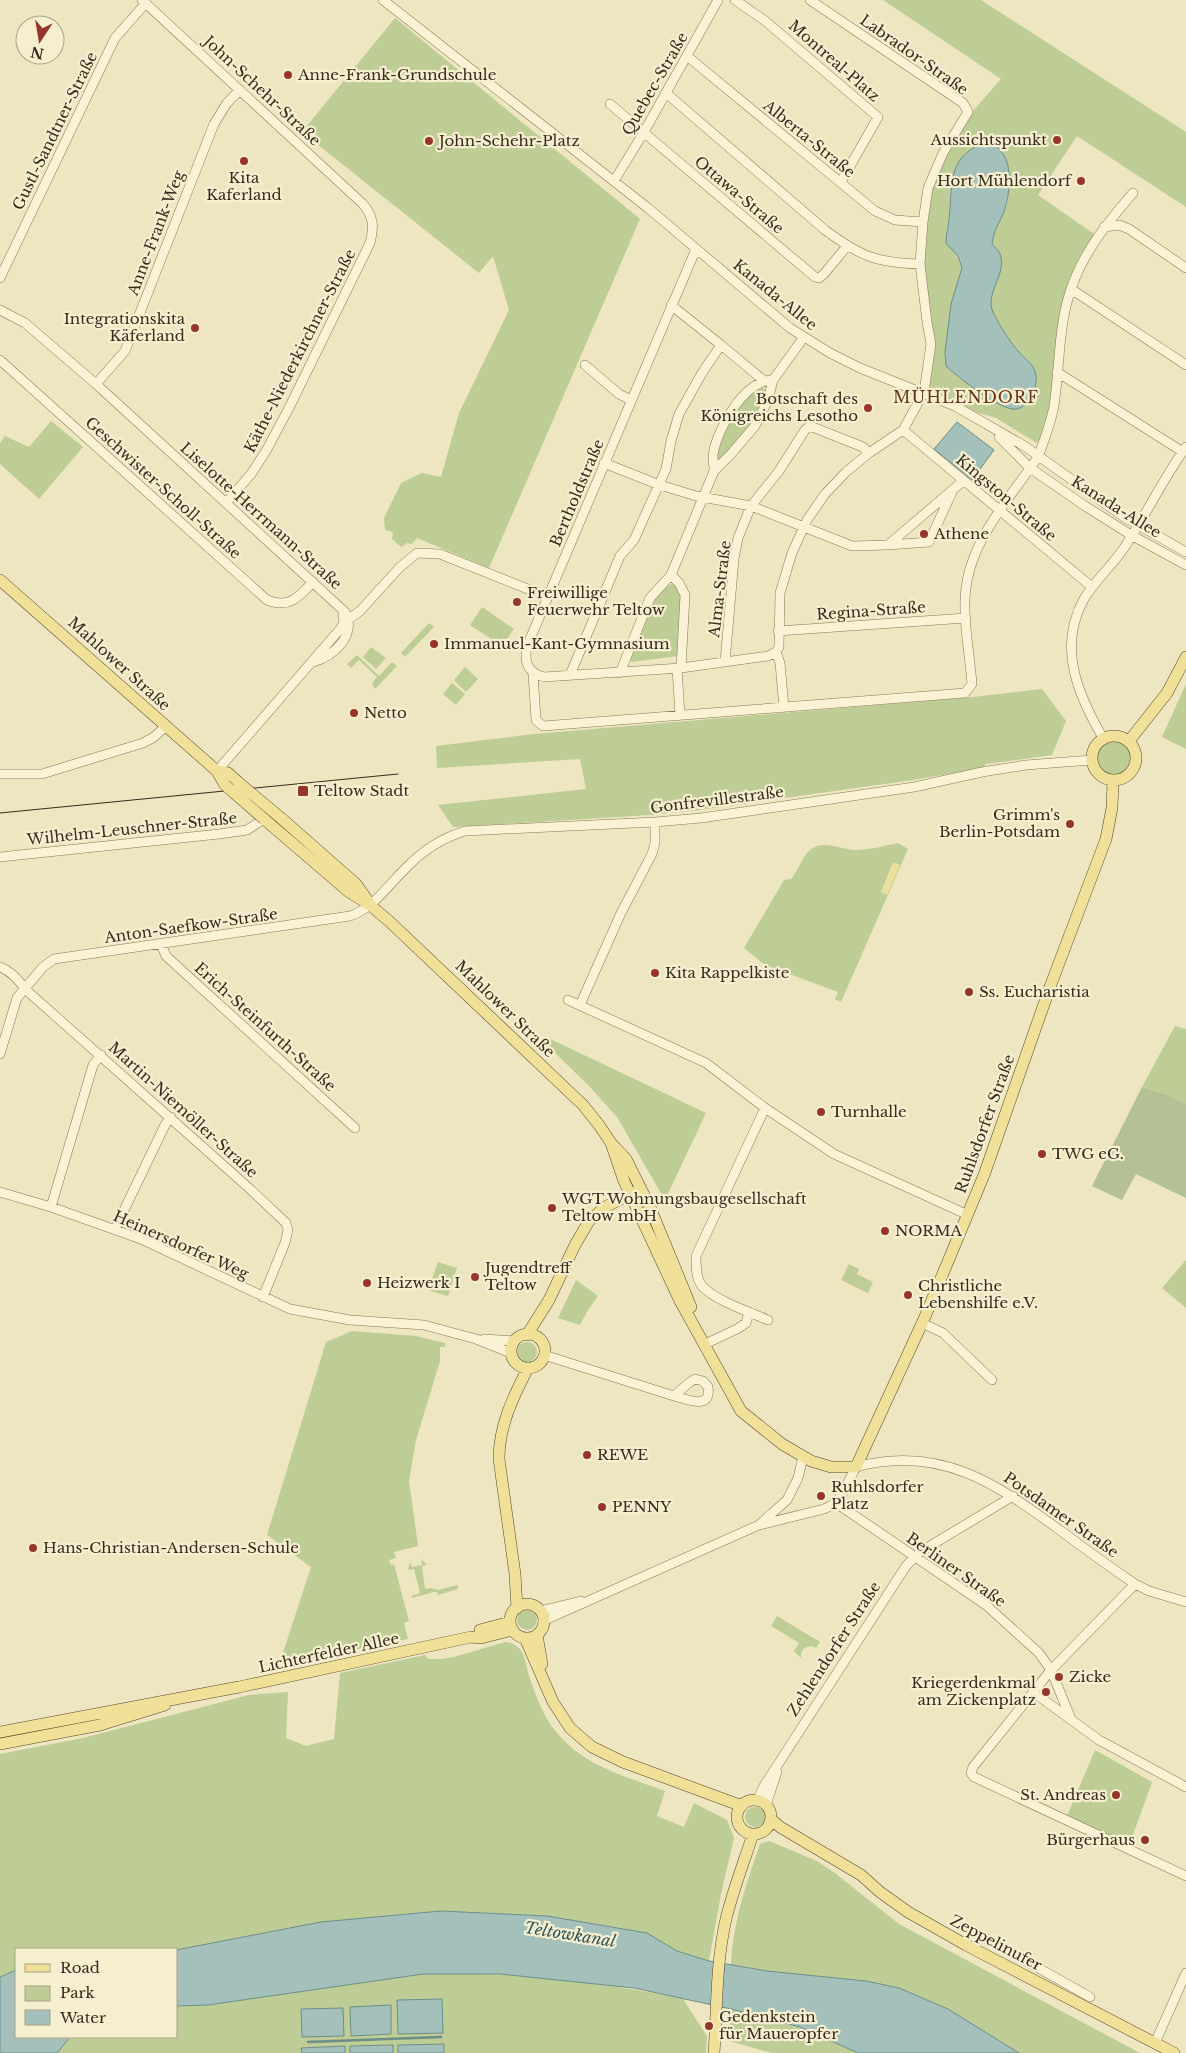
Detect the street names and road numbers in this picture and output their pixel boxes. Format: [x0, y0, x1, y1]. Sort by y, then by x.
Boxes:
street label: Labrador-Straße [857, 10, 972, 99]
street label: Montreal-Platz [785, 16, 884, 105]
street label: Quebec-Straße [617, 29, 692, 139]
street label: John-Schehr-Straße [198, 30, 325, 150]
street label: Gustl-Sandtner-Straße [8, 49, 101, 213]
street label: Alberta-Straße [759, 95, 859, 181]
street label: Ottawa-Straße [691, 152, 788, 238]
street label: Anne-Frank-Weg [123, 167, 188, 299]
street label: Käthe-Niederkirchner-Straße [240, 246, 359, 456]
street label: Kanada-Allee [730, 255, 821, 334]
street label: Geschwister-Scholl-Straße [81, 413, 245, 563]
street label: Bertholdstraße [545, 436, 608, 549]
street label: Liselotte-Herrmann-Straße [177, 438, 346, 593]
street label: Kingston-Straße [952, 450, 1060, 545]
street label: Kanada-Allee [1068, 471, 1165, 542]
street label: Alma-Straße [704, 539, 735, 639]
street label: Regina-Straße [816, 597, 926, 624]
street label: Mahlower Straße [64, 613, 174, 715]
street label: Gonfrevillestraße [649, 782, 785, 817]
street label: Wilhelm-Leuschner-Straße [25, 808, 238, 849]
street label: Anton-Saefkow-Straße [102, 904, 279, 947]
street label: Mahlower Straße [452, 956, 559, 1061]
street label: Erich-Steinfurth-Straße [191, 958, 340, 1095]
street label: Martin-Niemöller-Straße [105, 1038, 262, 1182]
street label: Ruhlsdorfer Straße [951, 1052, 1018, 1196]
street label: Heinersdorfer Weg [110, 1206, 253, 1283]
street label: Potsdamer Straße [1000, 1468, 1122, 1561]
street label: Berliner Straße [903, 1528, 1010, 1611]
street label: Zehlendorfer Straße [783, 1578, 884, 1720]
street label: Lichterfelder Allee [257, 1628, 401, 1677]
street label: Zeppelinufer [947, 1910, 1046, 1975]

